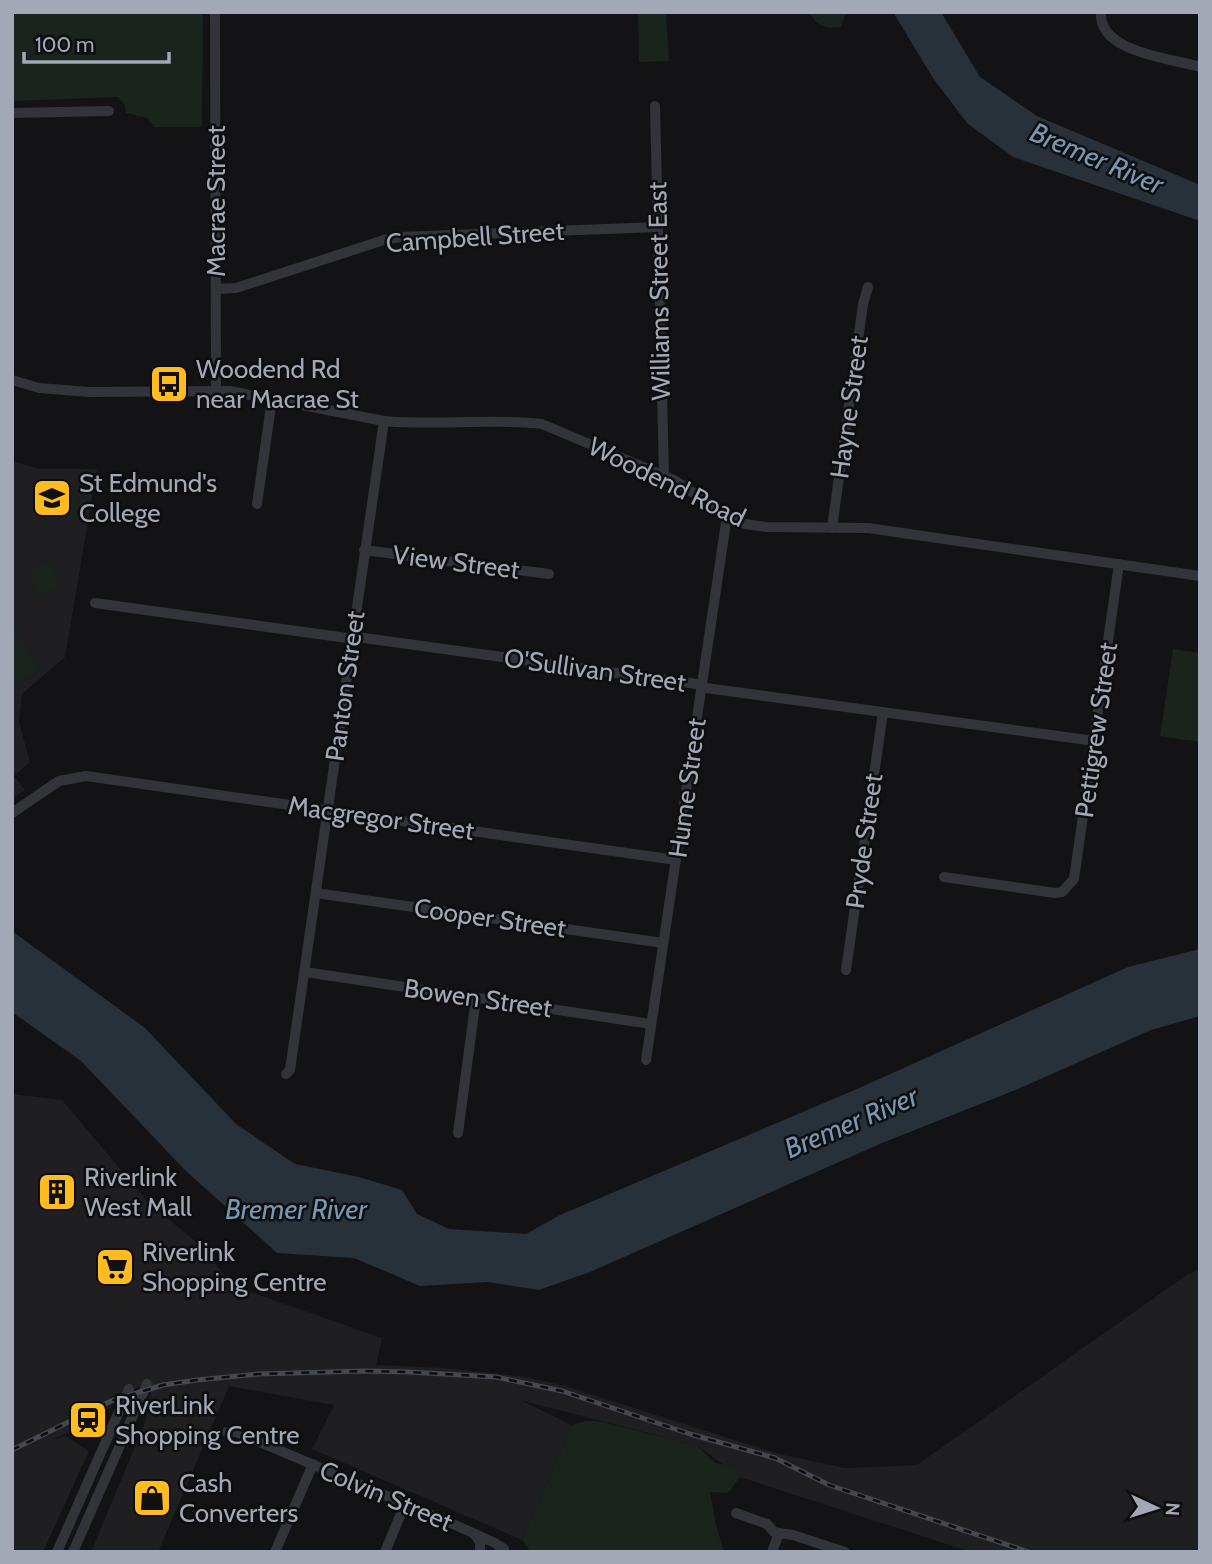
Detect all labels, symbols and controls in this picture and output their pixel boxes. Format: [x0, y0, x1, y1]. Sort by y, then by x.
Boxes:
scale bar [24, 21, 170, 65]
text: 100 m [35, 32, 94, 57]
water label: Bremer River [1025, 115, 1170, 202]
street label: Macrae Street [200, 125, 232, 277]
street label: Williams Street East [641, 181, 677, 401]
street label: Campbell Street [385, 215, 565, 259]
street label: Hayne Street [823, 333, 875, 480]
place label: Woodend Rd near Macrae St [196, 353, 359, 415]
bus stop icon: Woodend Rd near Macrae St [148, 363, 190, 405]
street label: Woodend Road [583, 430, 751, 534]
place label: St Edmund's College [79, 467, 217, 529]
school or university icon: St Edmund's College [31, 477, 73, 519]
street label: View Street [391, 538, 521, 586]
street label: Panton Street [319, 609, 371, 763]
street label: Pettigrew Street [1068, 640, 1124, 820]
street label: O'Sullivan Street [502, 641, 688, 699]
street label: Hume Street [661, 716, 713, 860]
street label: Pryde Street [839, 771, 889, 911]
street label: Macgregor Street [286, 789, 476, 847]
street label: Cooper Street [412, 892, 568, 945]
street label: Bowen Street [402, 972, 554, 1024]
water label: Bremer River [779, 1078, 924, 1165]
place label: Riverlink West Mall [84, 1161, 192, 1223]
building icon: Riverlink West Mall [36, 1171, 78, 1213]
water label: Bremer River [225, 1192, 368, 1226]
place label: Riverlink Shopping Centre [142, 1236, 326, 1298]
supermarket icon: Riverlink Shopping Centre [94, 1246, 136, 1288]
place label: RiverLink Shopping Centre [115, 1389, 299, 1451]
station icon: RiverLink Shopping Centre [67, 1399, 109, 1441]
street label: Colvin Street [315, 1454, 458, 1538]
place label: Cash Converters [179, 1467, 298, 1529]
north arrow [1121, 1473, 1191, 1543]
shop icon: Cash Converters [131, 1477, 173, 1519]
text: N [1161, 1502, 1184, 1517]

